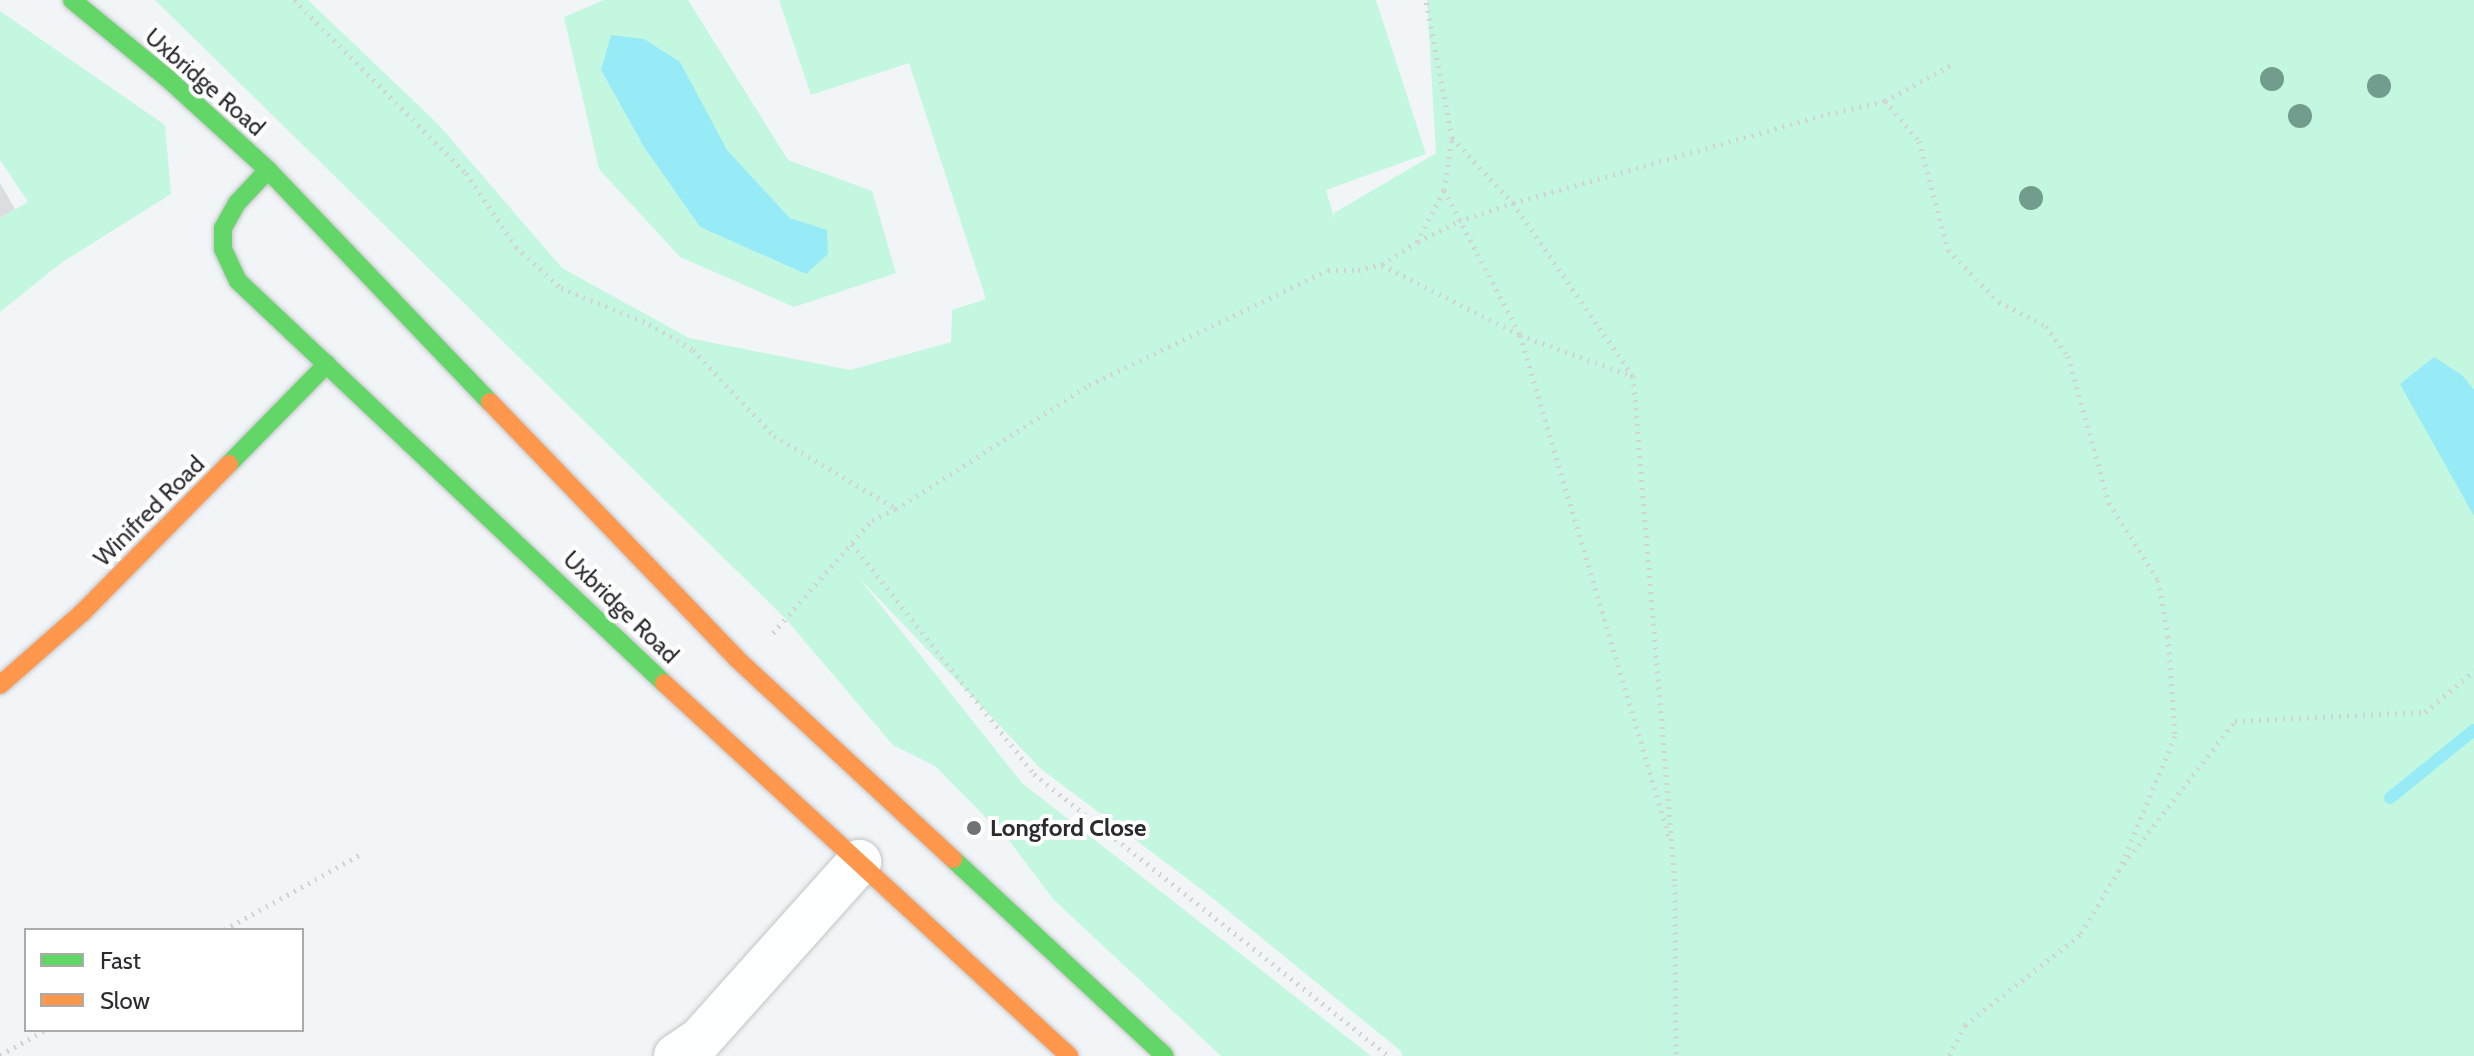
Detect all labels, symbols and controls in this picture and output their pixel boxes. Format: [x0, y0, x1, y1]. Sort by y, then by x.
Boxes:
street label: Uxbridge Road [139, 22, 271, 142]
street label: Winifred Road [88, 450, 210, 572]
street label: Uxbridge Road [557, 545, 685, 669]
place label: Longford Close [990, 814, 1146, 842]
marker: Longford Close [965, 819, 983, 837]
legend [24, 928, 304, 1032]
text: Fast [100, 946, 141, 975]
text: Slow [100, 986, 150, 1015]

